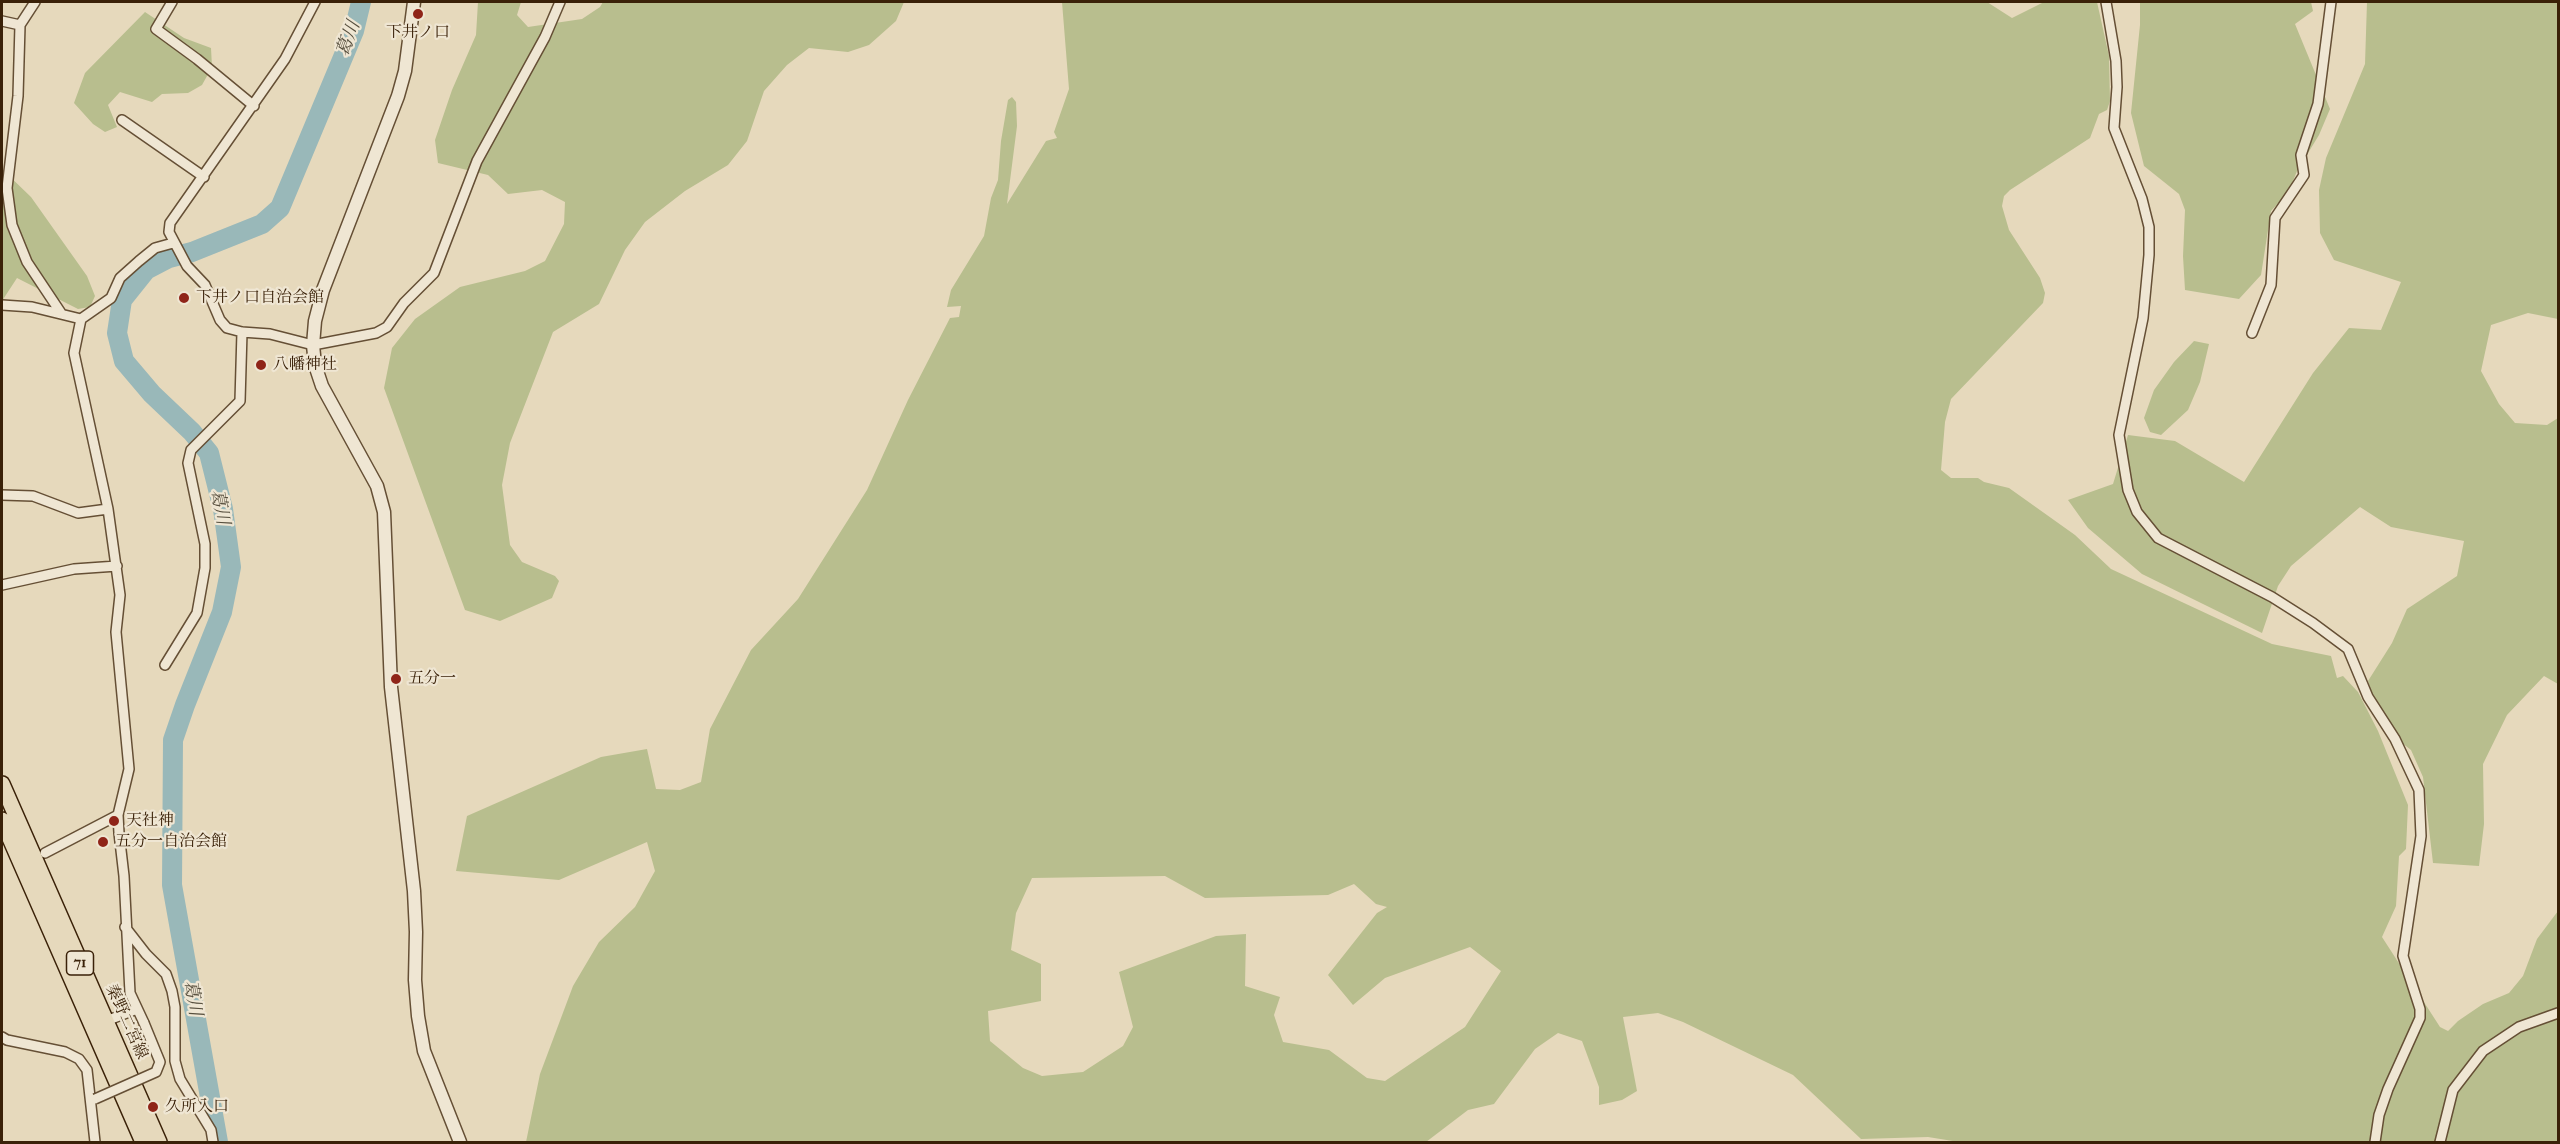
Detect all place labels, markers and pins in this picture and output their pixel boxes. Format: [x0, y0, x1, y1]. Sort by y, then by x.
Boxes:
marker: 下井ノ口 [411, 7, 425, 21]
place label: 下井ノ口 [386, 23, 450, 43]
place label: 下井ノ口自治会館 [196, 288, 324, 308]
marker: 下井ノ口自治会館 [177, 291, 191, 305]
place label: 八幡神社 [273, 355, 337, 375]
marker: 八幡神社 [254, 358, 268, 372]
place label: 五分一 [408, 669, 456, 689]
marker: 五分一 [389, 672, 403, 686]
place label: 天社神 [126, 811, 174, 831]
marker: 天社神 [107, 814, 121, 828]
place label: 五分一自治会館 [115, 832, 227, 852]
marker: 五分一自治会館 [96, 835, 110, 849]
place label: 久所入口 [165, 1097, 229, 1117]
marker: 久所入口 [146, 1100, 160, 1114]

